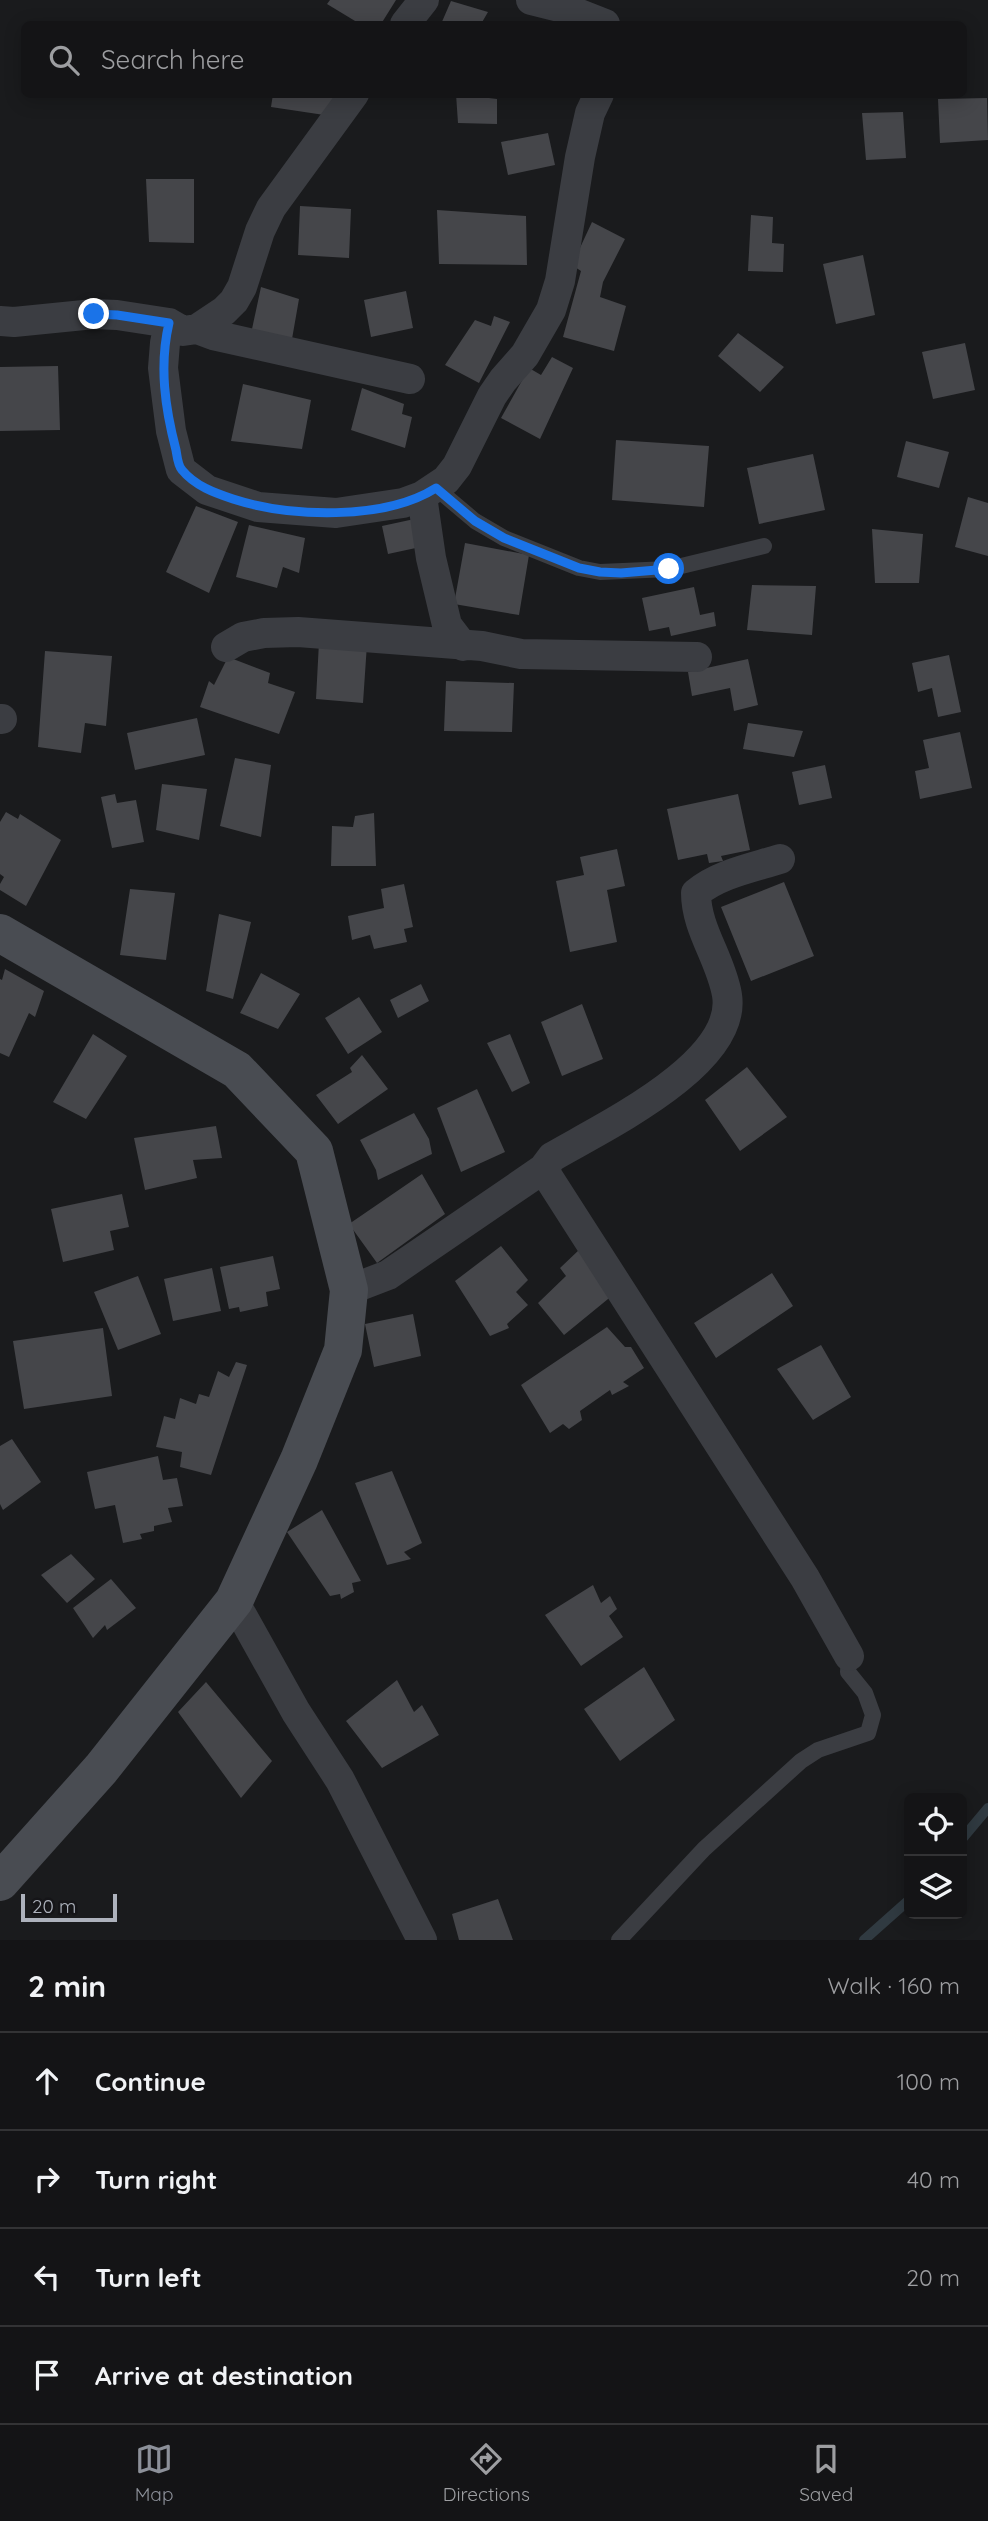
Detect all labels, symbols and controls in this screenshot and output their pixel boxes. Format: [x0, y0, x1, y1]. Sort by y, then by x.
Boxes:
search box [21, 21, 967, 98]
icon: search [45, 41, 83, 79]
text: Search here [101, 43, 245, 76]
route end [78, 298, 109, 329]
route start [653, 553, 684, 584]
map controls [904, 1793, 967, 1919]
button: locate [904, 1793, 967, 1856]
button: layers [904, 1856, 967, 1919]
scale bar [21, 1891, 117, 1923]
text: 20 m [32, 1894, 76, 1918]
text: 2 min [28, 1967, 106, 2005]
text: Walk · 160 m [828, 1971, 960, 2000]
icon: ahead [28, 2062, 66, 2100]
text: Continue [95, 2065, 206, 2098]
text: 100 m [897, 2067, 960, 2096]
icon: right [28, 2160, 66, 2198]
text: Turn right [95, 2163, 217, 2196]
text: 40 m [907, 2165, 960, 2194]
icon: left [28, 2258, 66, 2296]
text: Turn left [95, 2261, 202, 2294]
text: 20 m [906, 2263, 960, 2292]
icon: arrive [28, 2356, 66, 2394]
text: Arrive at destination [95, 2359, 353, 2392]
tab: Map [135, 2440, 173, 2506]
tab: Directions [443, 2440, 530, 2506]
tab: Saved [799, 2440, 853, 2506]

